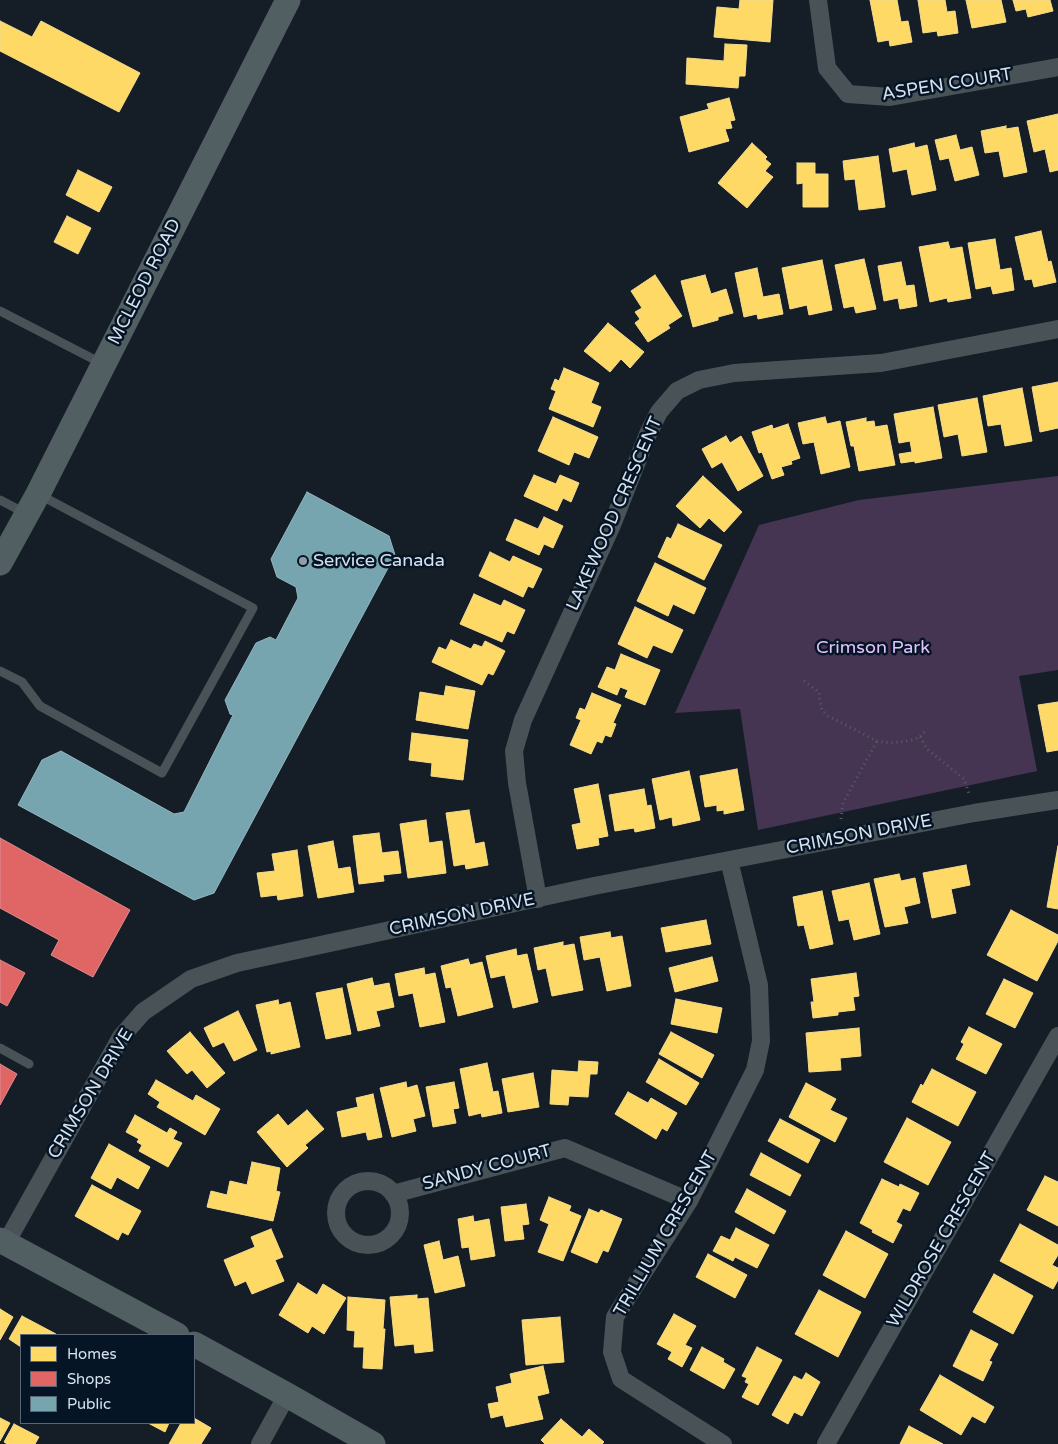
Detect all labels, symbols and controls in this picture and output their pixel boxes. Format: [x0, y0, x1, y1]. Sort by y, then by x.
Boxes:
street label: ASPEN COURT [880, 64, 1014, 106]
street label: MCLEOD ROAD [104, 215, 186, 349]
street label: LAKEWOOD CRESCENT [562, 414, 668, 614]
place label: Service Canada [313, 550, 445, 572]
marker: Service Canada [297, 555, 309, 567]
park label: Crimson Park [816, 637, 930, 659]
street label: CRIMSON DRIVE [784, 810, 934, 860]
street label: CRIMSON DRIVE [387, 889, 537, 941]
street label: CRIMSON DRIVE [44, 1025, 138, 1163]
street label: SANDY COURT [420, 1140, 554, 1196]
street label: TRILLIUM CRESCENT [610, 1147, 722, 1321]
street label: WILDROSE CRESCENT [883, 1148, 1001, 1332]
legend [20, 1334, 195, 1424]
text: Homes [67, 1345, 117, 1363]
text: Shops [67, 1370, 111, 1388]
text: Public [67, 1395, 111, 1413]

